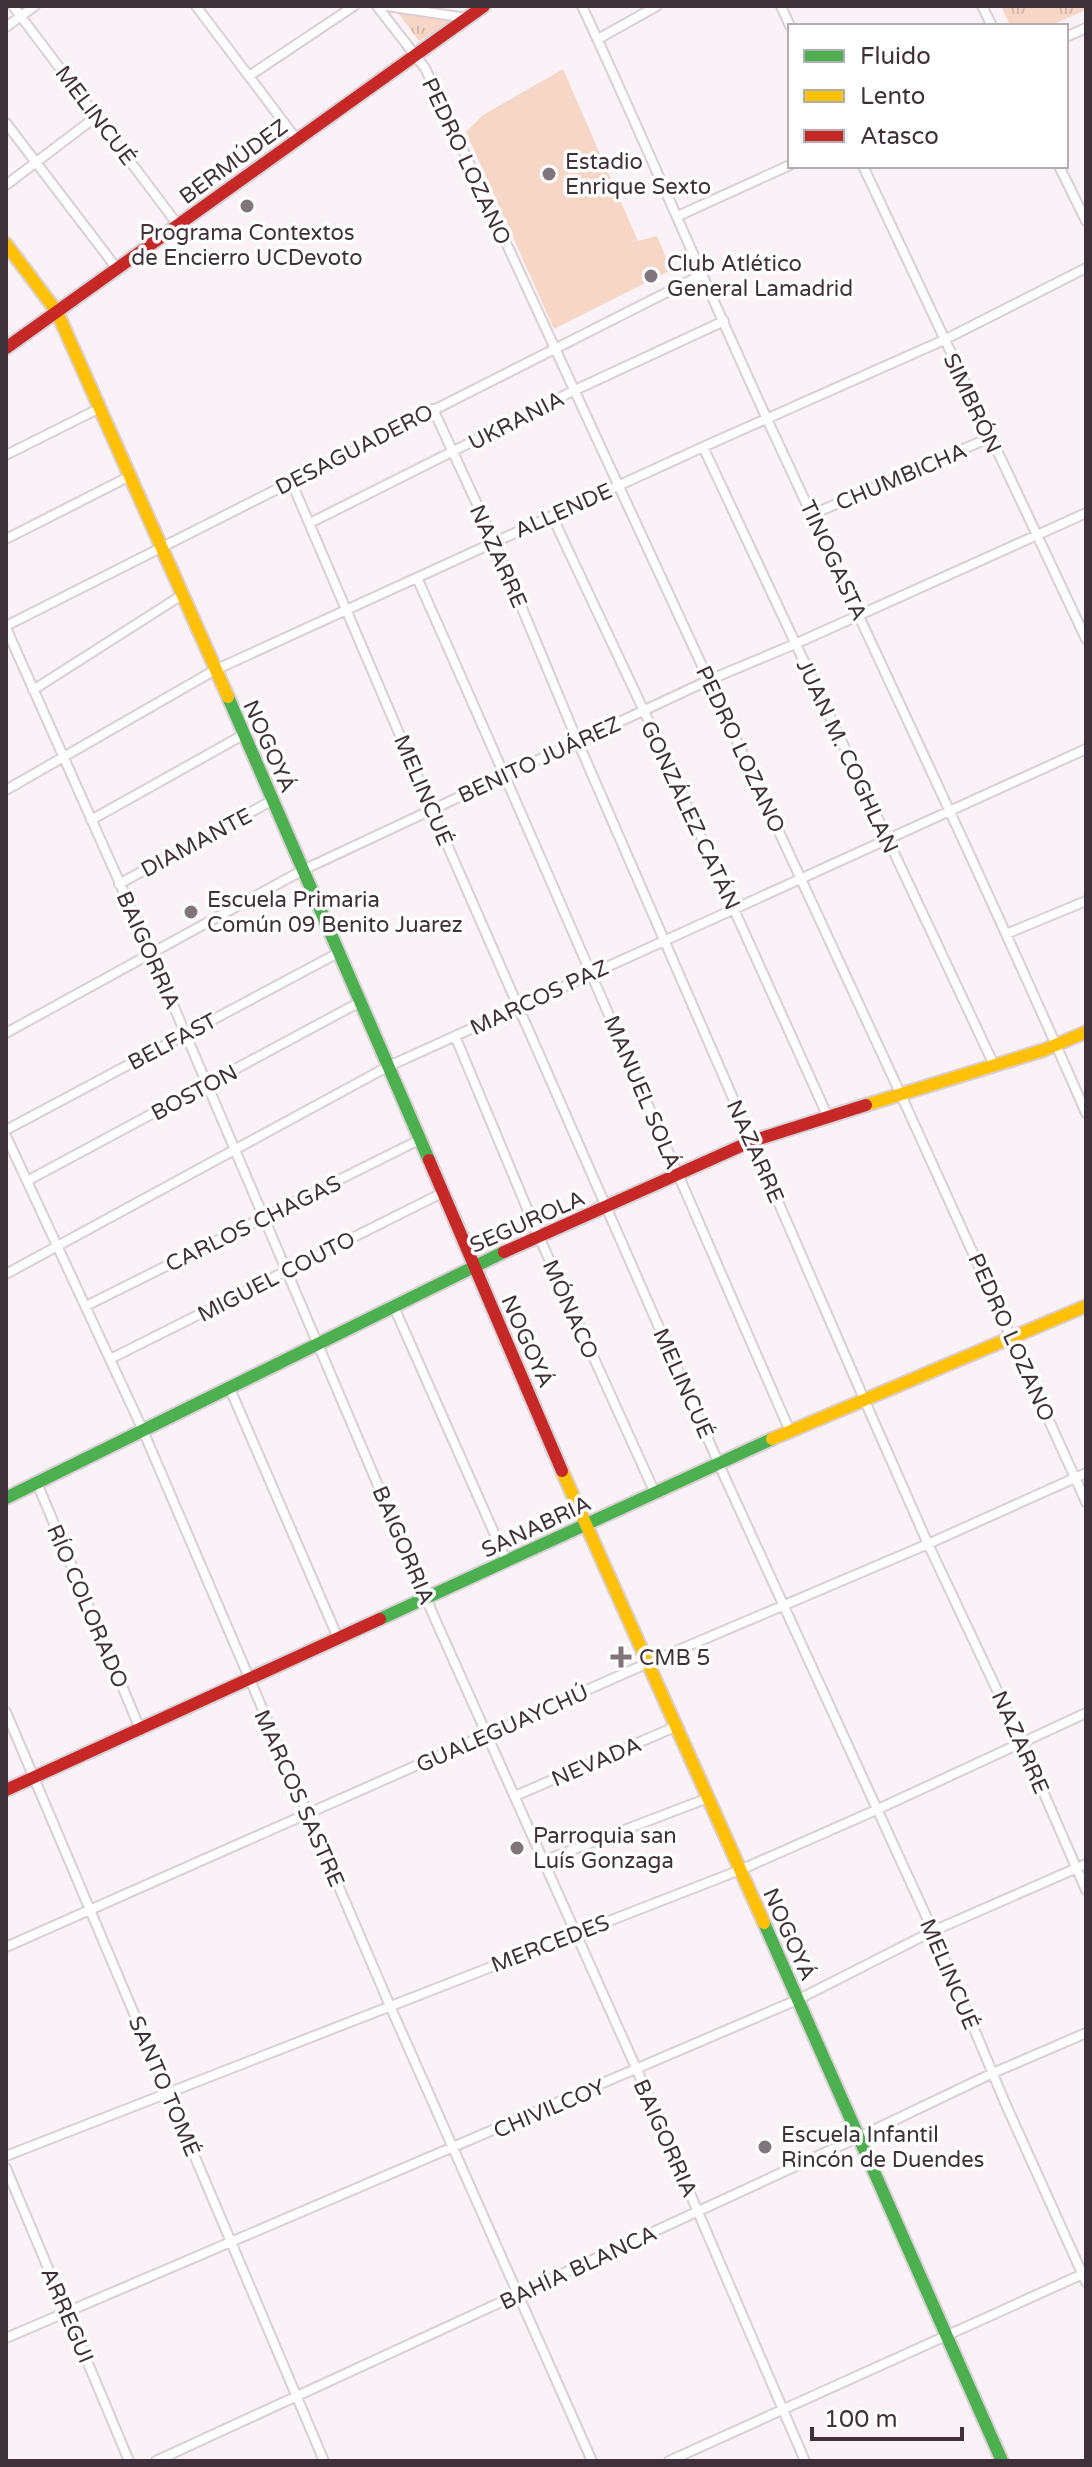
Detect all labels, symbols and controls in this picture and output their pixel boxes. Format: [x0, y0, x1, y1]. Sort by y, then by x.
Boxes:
legend [788, 24, 1068, 168]
text: Fluido [860, 42, 931, 71]
street label: MELINCUÉ [49, 60, 142, 171]
street label: PEDRO LOZANO [416, 74, 516, 249]
text: Lento [860, 82, 925, 111]
street label: BERMÚDEZ [174, 113, 293, 210]
text: Atasco [860, 122, 939, 151]
place label: Estadio Enrique Sexto [565, 149, 711, 200]
marker: Estadio Enrique Sexto [540, 165, 558, 183]
marker: Programa Contextos de Encierro UCDevoto [238, 197, 256, 215]
place label: Programa Contextos de Encierro UCDevoto [131, 220, 363, 271]
place label: Club Atlético General Lamadrid [667, 251, 853, 302]
marker: Club Atlético General Lamadrid [642, 267, 660, 285]
street label: SIMBRÓN [938, 349, 1008, 458]
street label: UKRANIA [464, 386, 569, 456]
street label: DESAGUADERO [271, 399, 438, 501]
street label: CHUMBICHA [832, 438, 971, 516]
street label: ALLENDE [511, 478, 616, 544]
street label: TINOGASTA [794, 496, 872, 625]
street label: NAZARRE [464, 501, 532, 612]
street label: JUAN M. COGHLAN [791, 655, 904, 858]
street label: PEDRO LOZANO [690, 662, 790, 837]
street label: NOGOYÁ [237, 696, 302, 797]
street label: BENITO JUÁREZ [454, 710, 625, 809]
street label: GONZÁLEZ CATÁN [635, 716, 746, 914]
street label: MELINCUÉ [388, 731, 459, 850]
street label: DIAMANTE [137, 803, 256, 883]
street label: BAIGORRIA [110, 887, 186, 1013]
place label: Escuela Primaria Común 09 Benito Juarez [207, 887, 463, 938]
marker: Escuela Primaria Común 09 Benito Juarez [182, 903, 200, 921]
street label: MARCOS PAZ [466, 955, 613, 1041]
street label: BELFAST [124, 1007, 222, 1076]
street label: MANUEL SOLÁ [598, 1011, 687, 1173]
street label: BOSTON [147, 1059, 242, 1126]
street label: NAZARRE [721, 1096, 789, 1207]
street label: CARLOS CHAGAS [162, 1170, 345, 1278]
street label: SEGUROLA [466, 1185, 589, 1259]
street label: MIGUEL COUTO [193, 1226, 360, 1328]
street label: PEDRO LOZANO [962, 1249, 1060, 1425]
street label: MÓNACO [537, 1255, 604, 1363]
street label: NOGOYÁ [495, 1291, 560, 1392]
street label: MELINCUÉ [647, 1324, 720, 1443]
street label: BAIGORRIA [366, 1482, 440, 1609]
street label: SANABRIA [478, 1490, 595, 1564]
street label: RÍO COLORADO [41, 1520, 134, 1692]
place label: CMB 5 [639, 1645, 710, 1671]
marker: CMB 5 [610, 1646, 632, 1668]
street label: GUALEGUAYCHÚ [412, 1678, 593, 1779]
street label: NAZARRE [986, 1687, 1054, 1798]
street label: MARCOS SASTRE [248, 1706, 350, 1891]
street label: NEVADA [548, 1731, 645, 1792]
place label: Parroquia san Luís Gonzaga [533, 1823, 677, 1874]
marker: Parroquia san Luís Gonzaga [508, 1839, 526, 1857]
street label: NOGOYÁ [757, 1884, 822, 1985]
street label: MERCEDES [488, 1910, 613, 1978]
street label: MELINCUÉ [914, 1915, 985, 2034]
street label: SANTO TOMÉ [123, 2012, 206, 2161]
street label: CHIVILCOY [490, 2074, 609, 2144]
street label: BAIGORRIA [627, 2075, 703, 2201]
place label: Escuela Infantil Rincón de Duendes [781, 2122, 984, 2173]
marker: Escuela Infantil Rincón de Duendes [756, 2138, 774, 2156]
street label: BAHÍA BLANCA [495, 2219, 661, 2316]
street label: ARREGUI [35, 2264, 99, 2367]
scale bar [812, 2391, 962, 2441]
text: 100 m [824, 2405, 898, 2434]

